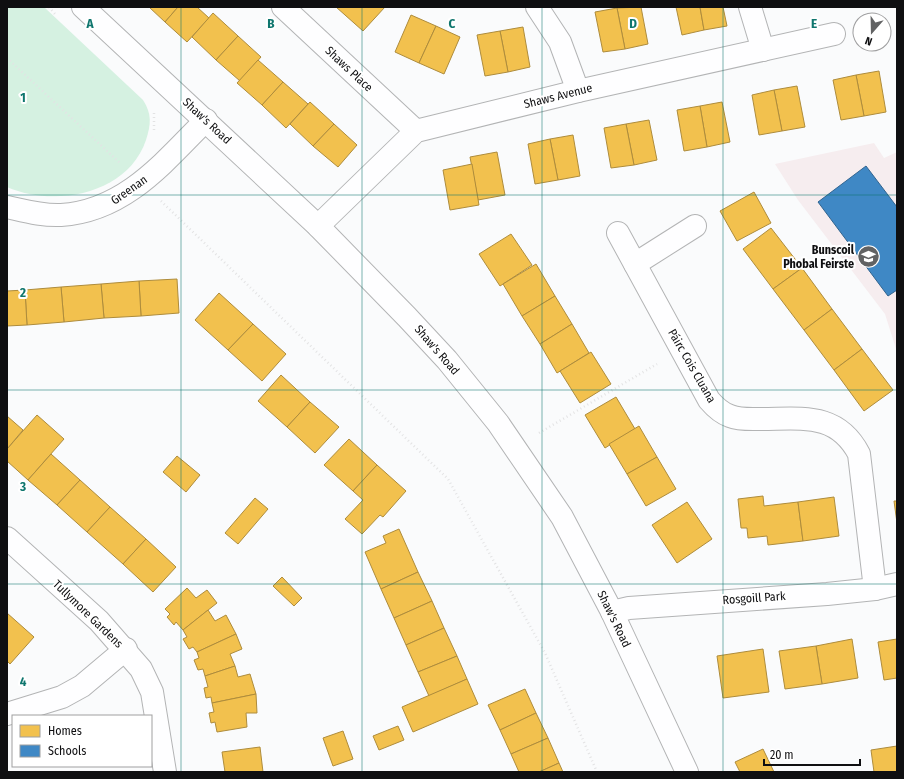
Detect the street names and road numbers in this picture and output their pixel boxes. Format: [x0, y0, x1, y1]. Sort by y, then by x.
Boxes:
street label: Shaws Place [322, 43, 376, 95]
street label: Shaws Avenue [522, 81, 594, 111]
street label: Shaw's Road [180, 95, 234, 147]
street label: Greenan [108, 172, 150, 208]
street label: Shaw's Road [412, 322, 462, 378]
street label: Páirc Cois Cluana [665, 327, 719, 406]
street label: Tullymore Gardens [50, 577, 126, 651]
street label: Shaw's Road [594, 588, 634, 650]
street label: Rosgoill Park [722, 589, 786, 607]

